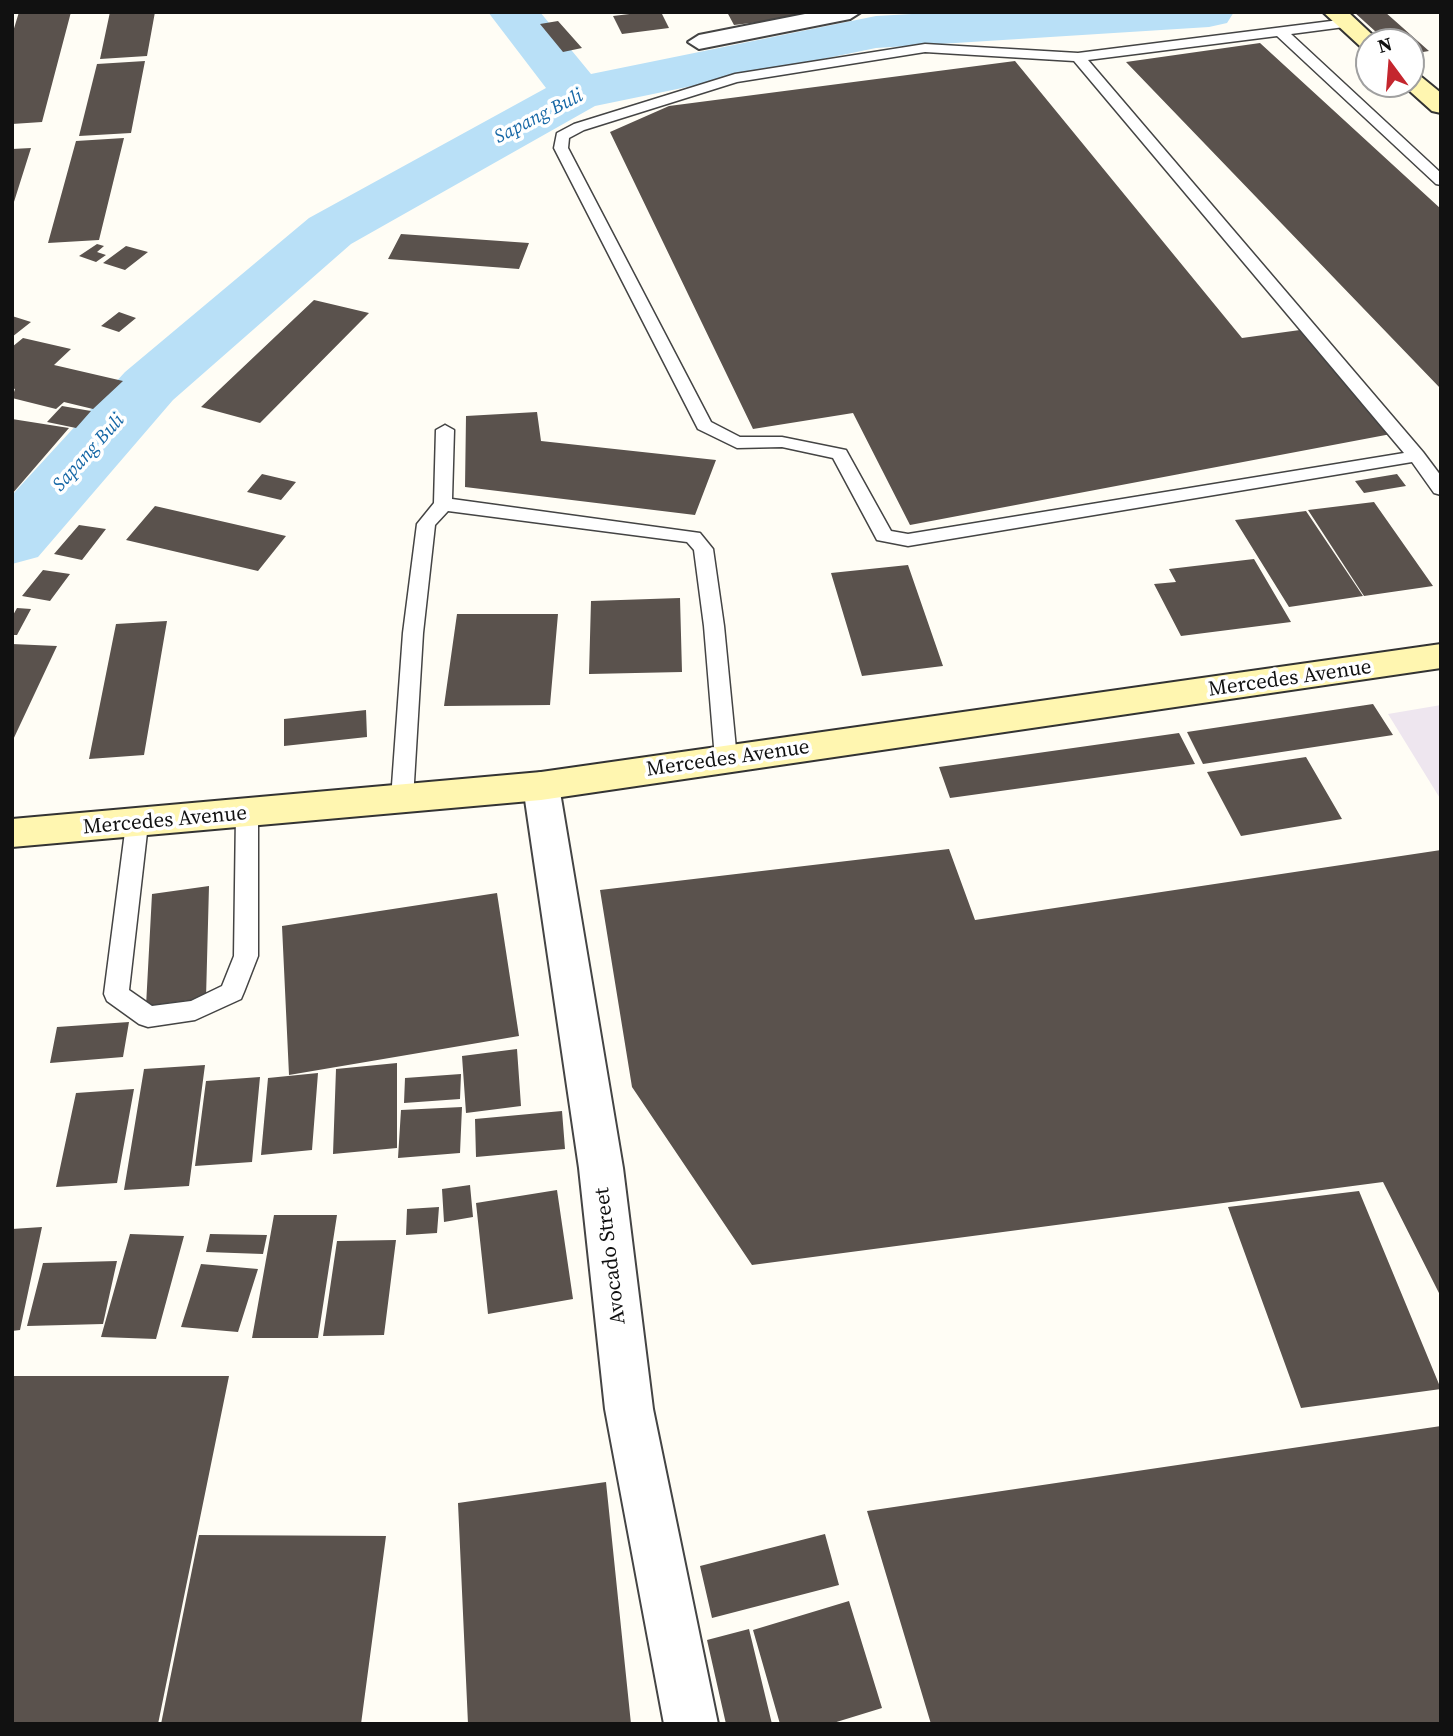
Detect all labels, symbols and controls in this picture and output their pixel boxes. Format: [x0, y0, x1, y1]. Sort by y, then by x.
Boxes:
north arrow [1355, 28, 1425, 98]
text: N [1375, 30, 1395, 59]
water label: Sapang Buli [491, 85, 587, 149]
water label: Sapang Buli [48, 410, 130, 496]
street label: Mercedes Avenue [1207, 655, 1373, 703]
street label: Mercedes Avenue [645, 735, 811, 783]
street label: Mercedes Avenue [82, 801, 248, 841]
street label: Avocado Street [590, 1186, 632, 1326]

